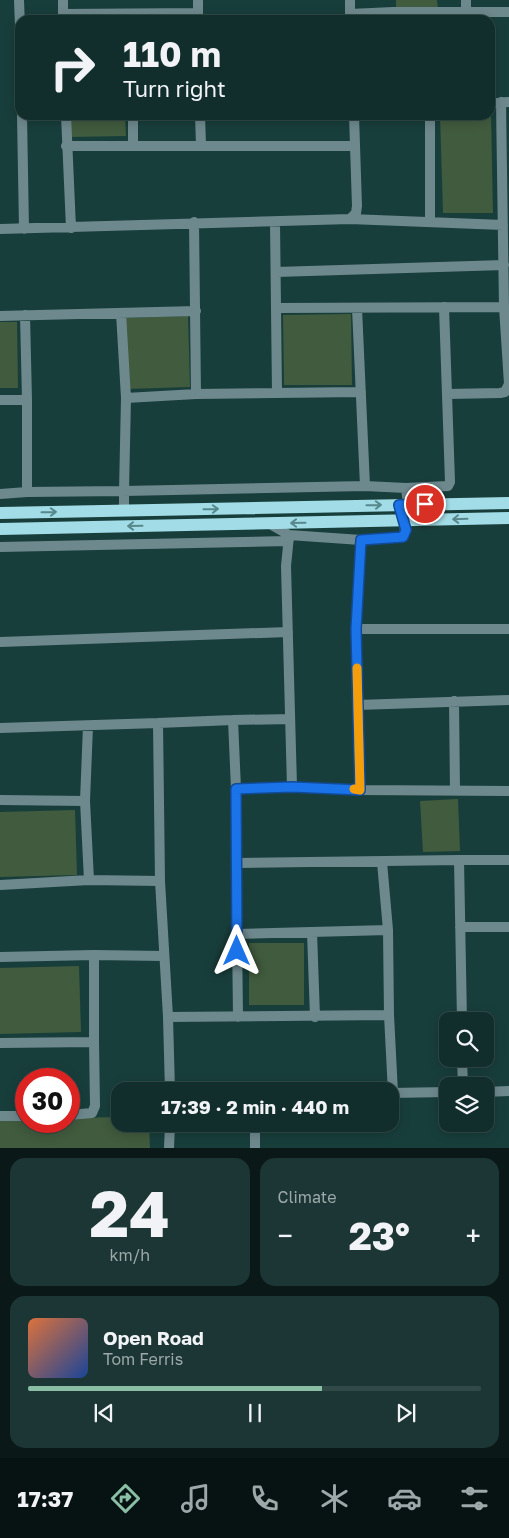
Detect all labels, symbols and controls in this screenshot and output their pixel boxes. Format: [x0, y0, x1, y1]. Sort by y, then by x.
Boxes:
text: 110 m [123, 33, 221, 75]
icon: right [40, 35, 105, 100]
text: Turn right [123, 75, 226, 102]
pin [404, 483, 446, 525]
icon: arrive [411, 490, 439, 518]
one-way arrow [365, 500, 381, 510]
one-way arrow [203, 504, 219, 513]
one-way arrow [40, 507, 56, 517]
one-way arrow [453, 515, 469, 524]
one-way arrow [290, 518, 306, 528]
one-way arrow [128, 522, 144, 531]
position arrow [210, 924, 262, 976]
map controls [439, 1012, 494, 1132]
button: search [439, 1012, 494, 1067]
speed limit sign: 30 [15, 1068, 80, 1133]
button: layers [439, 1077, 494, 1132]
text: 17:39 · 2 min · 440 m [161, 1095, 349, 1118]
text: 24 [90, 1173, 170, 1251]
text: Climate [278, 1187, 337, 1207]
text: 23° [349, 1213, 410, 1258]
text: − [278, 1219, 293, 1252]
text: + [466, 1219, 481, 1252]
text: km/h [109, 1245, 150, 1265]
text: Open Road [103, 1326, 204, 1349]
text: Tom Ferris [103, 1349, 183, 1369]
icon: previous [90, 1399, 118, 1427]
icon: pause [241, 1399, 269, 1427]
icon: next [392, 1399, 420, 1427]
icon: directions [108, 1481, 143, 1516]
icon: music [178, 1481, 213, 1516]
icon: phone [247, 1481, 282, 1516]
icon: climate [317, 1481, 352, 1516]
icon: car [387, 1481, 422, 1516]
icon: filters [457, 1481, 492, 1516]
text: 17:37 [17, 1485, 73, 1512]

